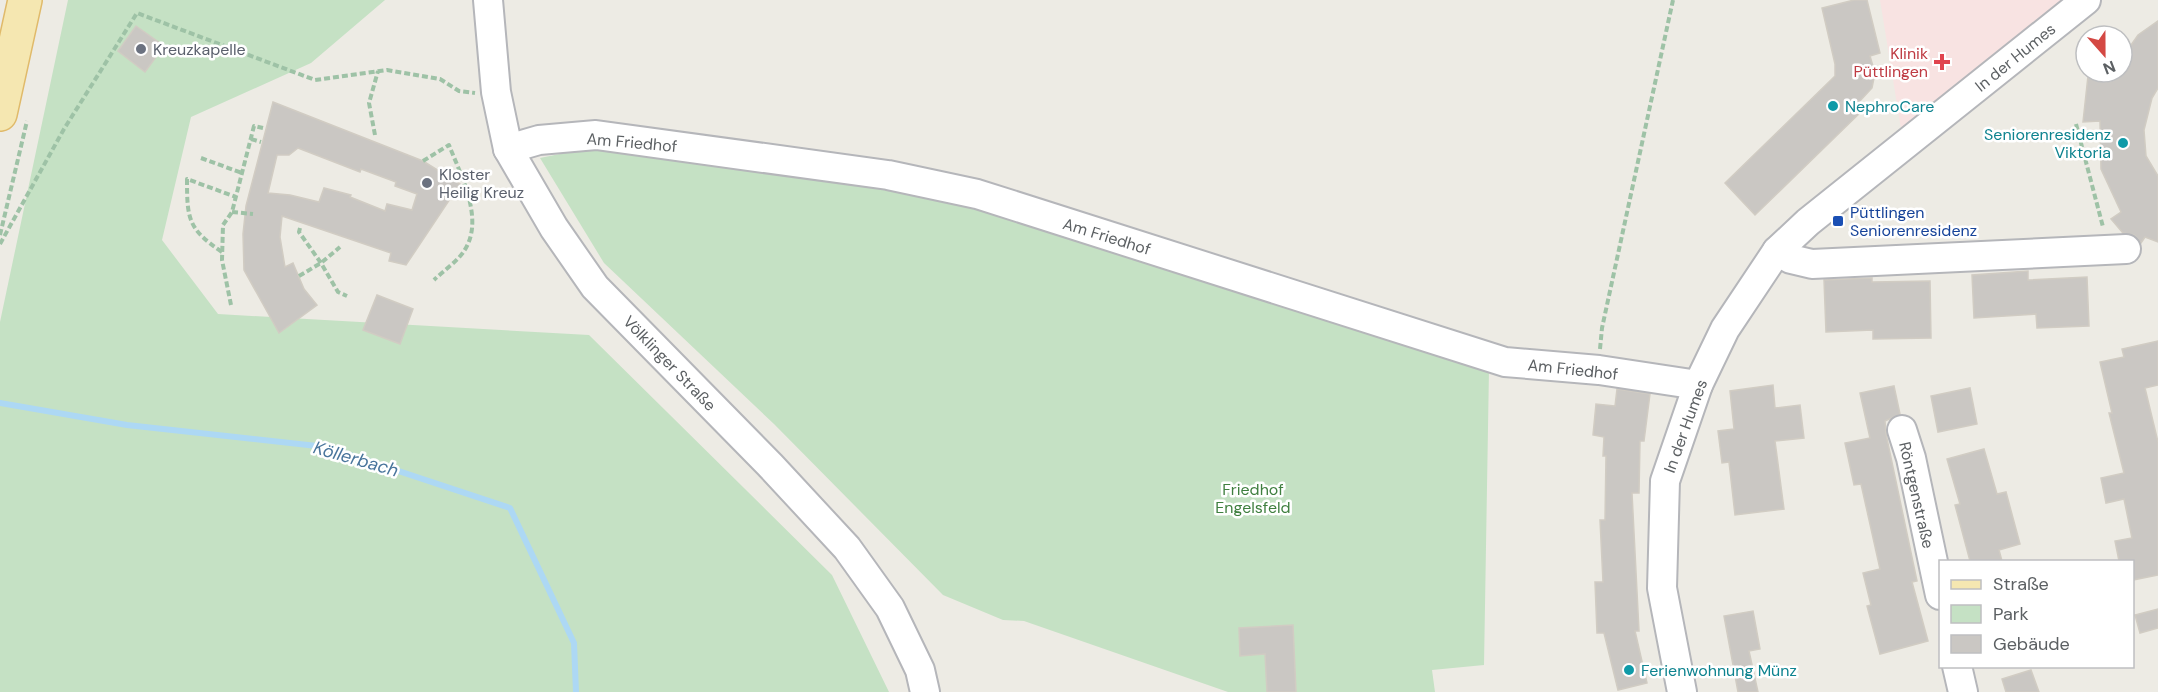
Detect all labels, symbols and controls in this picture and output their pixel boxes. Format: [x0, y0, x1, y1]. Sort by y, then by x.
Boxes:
street label: In der Humes [1971, 18, 2060, 96]
north arrow [2074, 24, 2134, 84]
place label: Kreuzkapelle [153, 39, 246, 60]
marker: Kreuzkapelle [134, 42, 148, 56]
place label: Klinik Püttlingen [1854, 43, 1928, 82]
marker: Klinik Püttlingen [1933, 53, 1951, 71]
text: N [2100, 56, 2118, 79]
place label: NephroCare [1845, 96, 1934, 117]
marker: NephroCare [1826, 99, 1840, 113]
place label: Seniorenresidenz Viktoria [1984, 124, 2111, 163]
street label: Am Friedhof [586, 128, 678, 157]
marker: Seniorenresidenz Viktoria [2116, 136, 2130, 150]
place label: Kloster Heilig Kreuz [439, 164, 524, 203]
marker: Kloster Heilig Kreuz [420, 176, 434, 190]
place label: Püttlingen Seniorenresidenz [1850, 202, 1977, 241]
street label: Am Friedhof [1060, 213, 1153, 260]
marker: Püttlingen Seniorenresidenz [1831, 214, 1845, 228]
street label: Völklinger Straße [619, 311, 721, 416]
street label: Am Friedhof [1527, 354, 1619, 385]
street label: In der Humes [1659, 377, 1712, 476]
water label: Köllerbach [311, 435, 401, 483]
street label: Röntgenstraße [1894, 440, 1939, 551]
park label: Friedhof Engelsfeld [1215, 479, 1291, 518]
legend [1939, 560, 2134, 668]
text: Straße [1993, 572, 2049, 596]
text: Park [1993, 602, 2029, 626]
text: Gebäude [1993, 632, 2070, 656]
place label: Ferienwohnung Münz [1641, 660, 1797, 681]
marker: Ferienwohnung Münz [1622, 663, 1636, 677]

